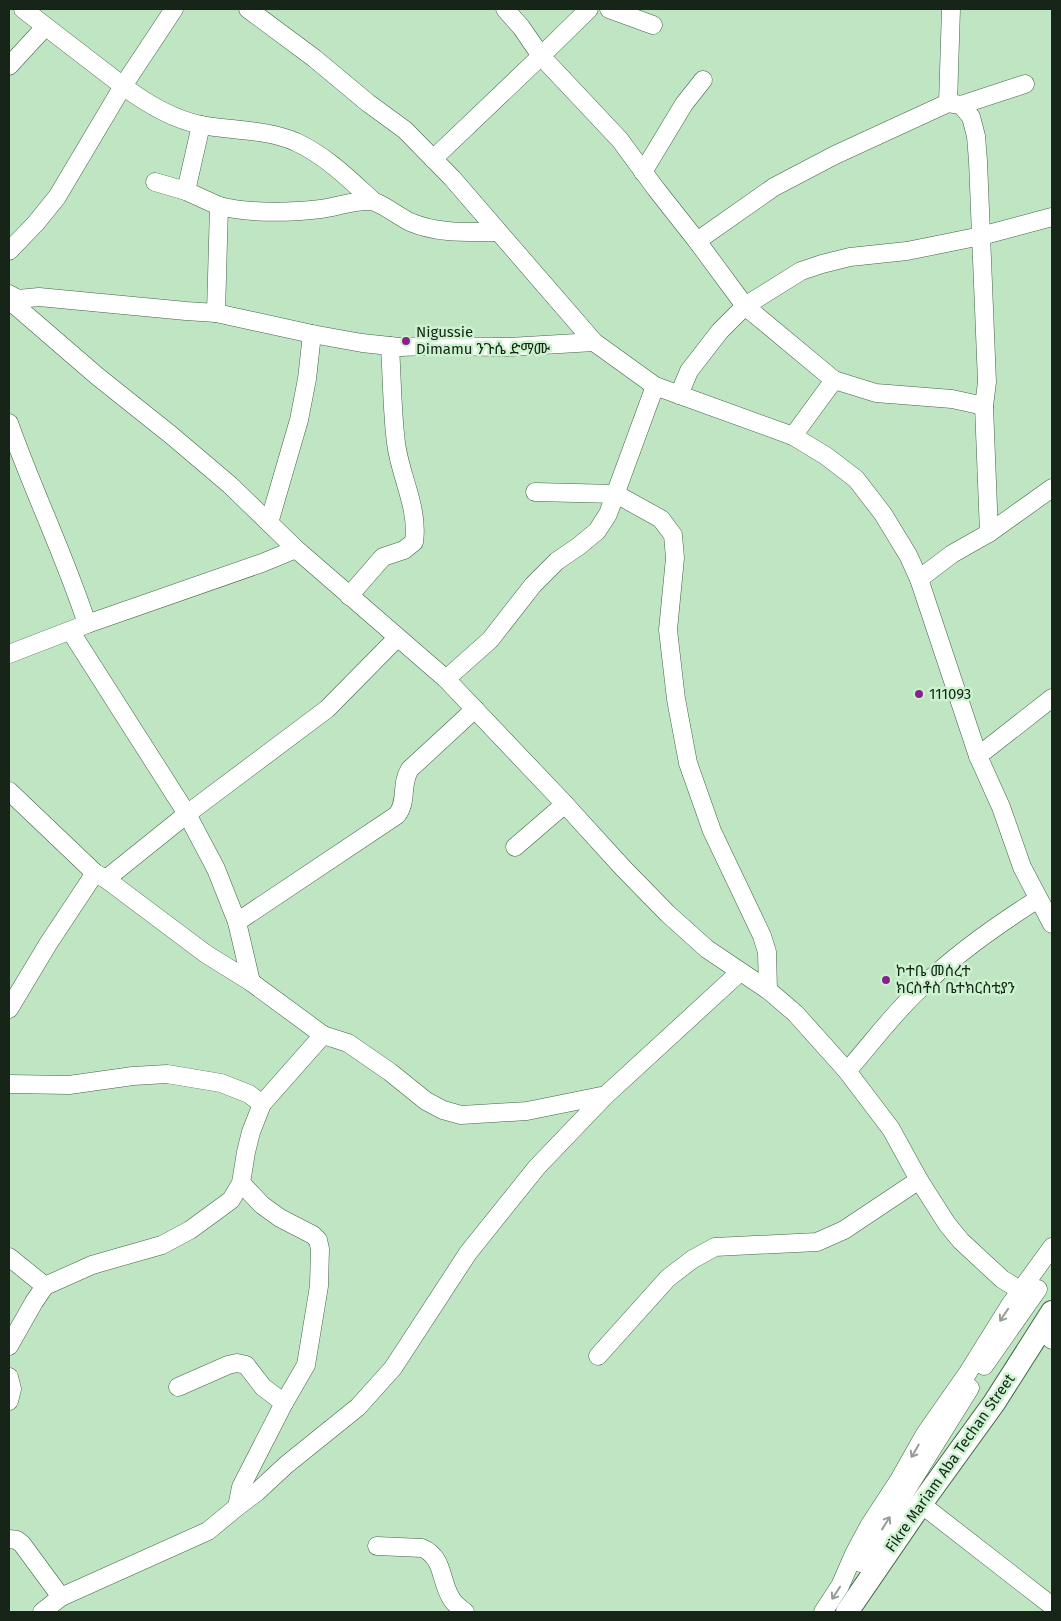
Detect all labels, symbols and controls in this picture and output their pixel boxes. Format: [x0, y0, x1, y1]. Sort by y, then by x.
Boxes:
place label: Nigussie Dimamu ንጉሴ ድማሙ [416, 323, 551, 358]
marker: Nigussie Dimamu ንጉሴ ድማሙ [400, 335, 412, 347]
place label: 111093 [929, 685, 971, 703]
marker: 111093 [913, 688, 925, 700]
place label: ኮተቤ መሰረተ ክርስቶስ ቤተክርስቲያን [896, 962, 1015, 997]
marker: ኮተቤ መሰረተ ክርስቶስ ቤተክርስቲያን [880, 974, 892, 986]
one-way arrow [999, 1308, 1009, 1322]
street label: Fikre Mariam Aba Techan Street [881, 1370, 1019, 1556]
one-way arrow [910, 1444, 920, 1459]
one-way arrow [882, 1516, 892, 1530]
one-way arrow [830, 1586, 841, 1600]

